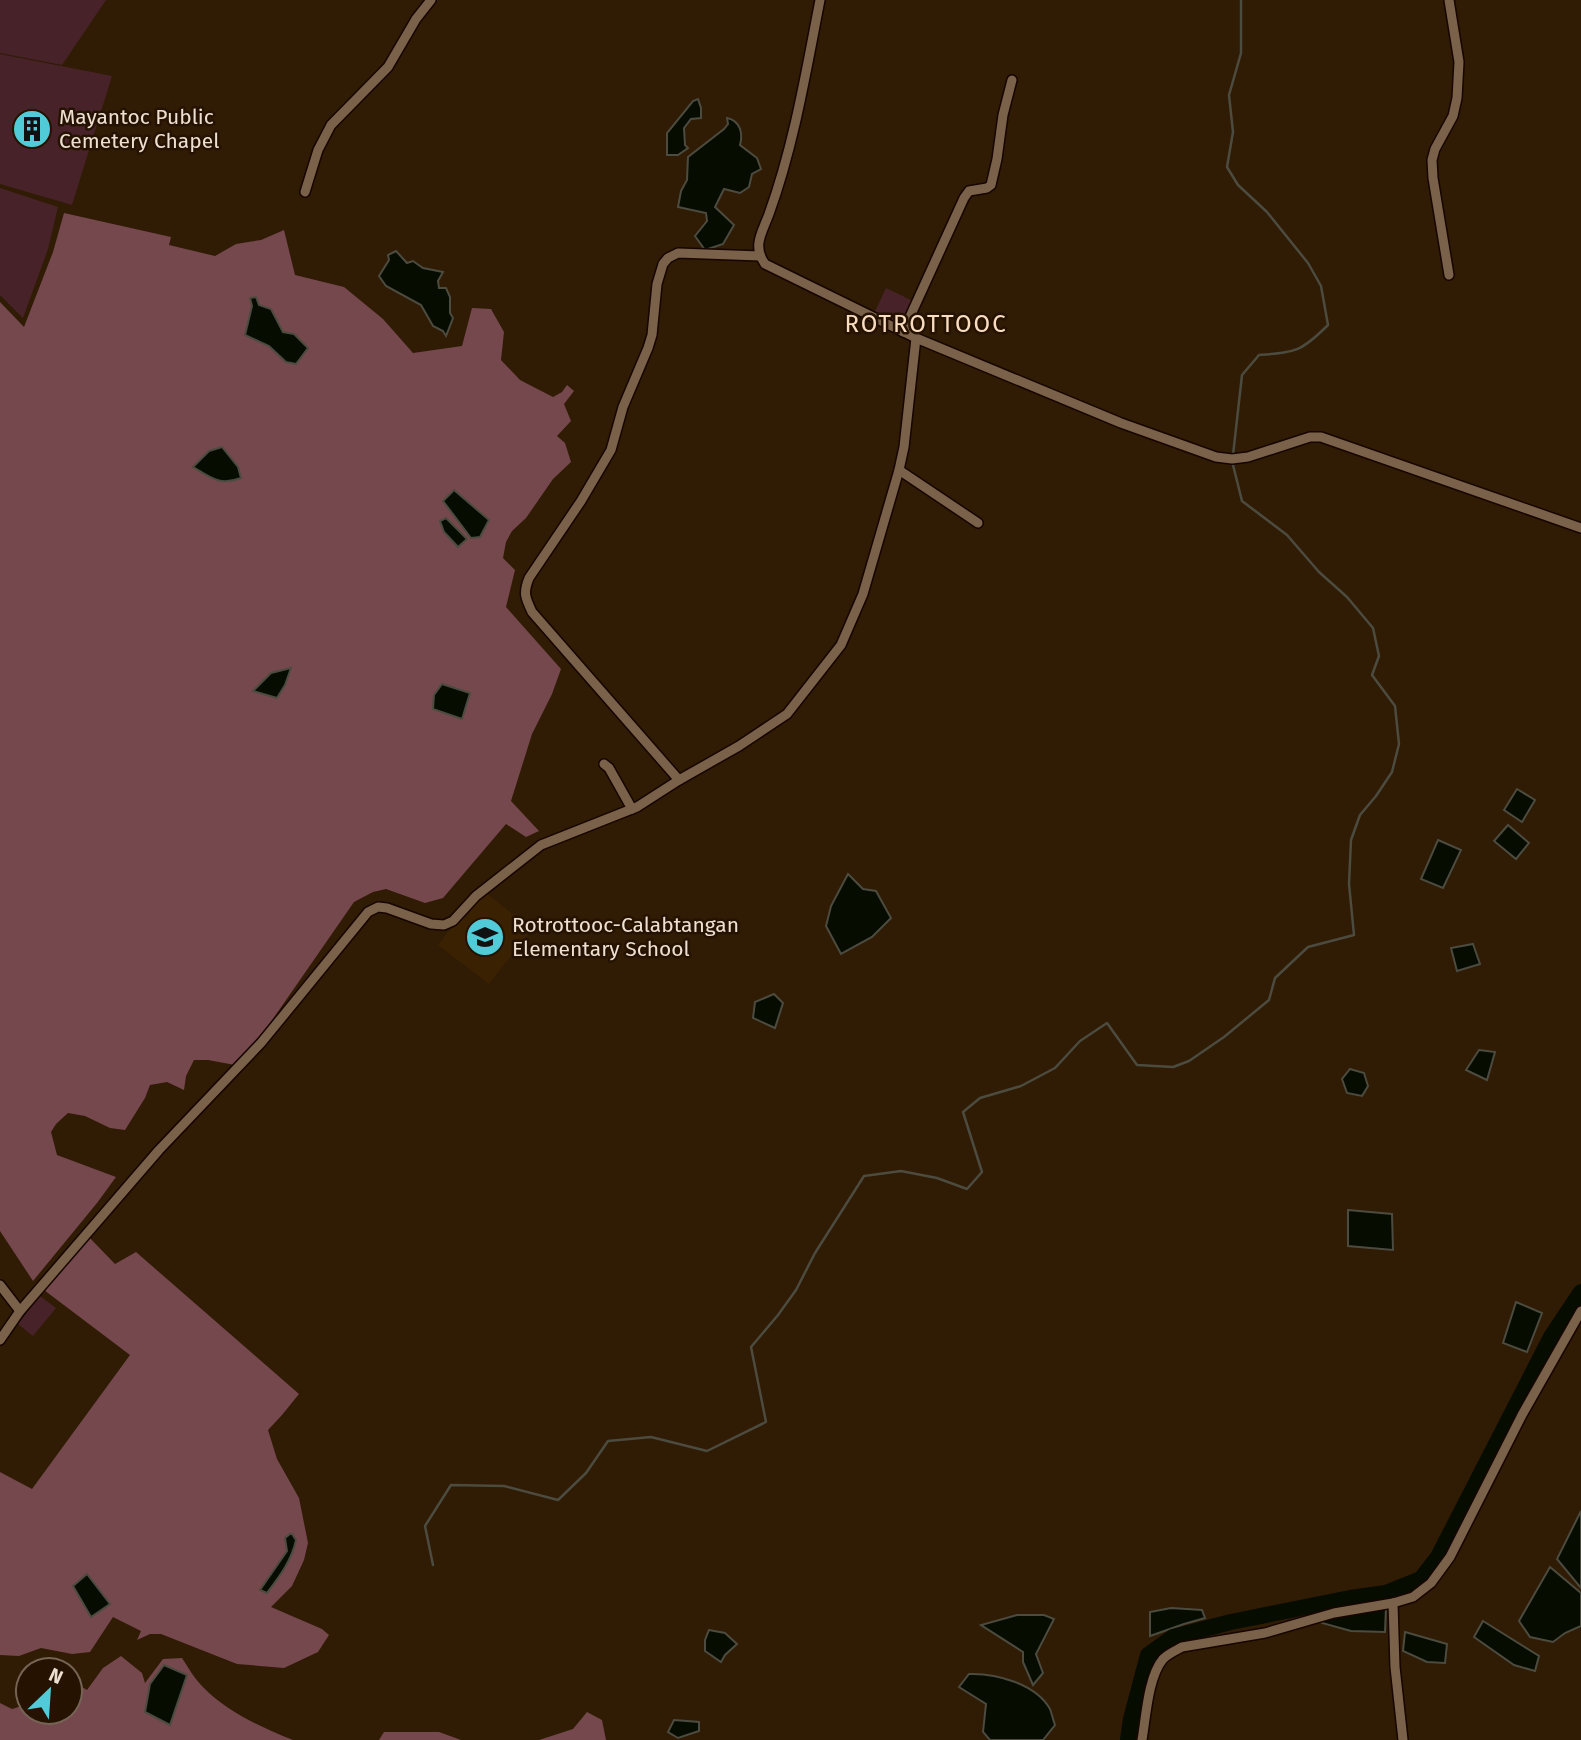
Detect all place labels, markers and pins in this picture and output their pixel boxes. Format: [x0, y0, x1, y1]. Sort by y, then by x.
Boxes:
place label: Mayantoc Public Cemetery Chapel [59, 104, 219, 154]
building icon: Mayantoc Public Cemetery Chapel [11, 108, 53, 150]
place label: Rotrottooc-Calabtangan Elementary School [512, 912, 739, 962]
school or university icon: Rotrottooc-Calabtangan Elementary School [464, 916, 506, 958]

